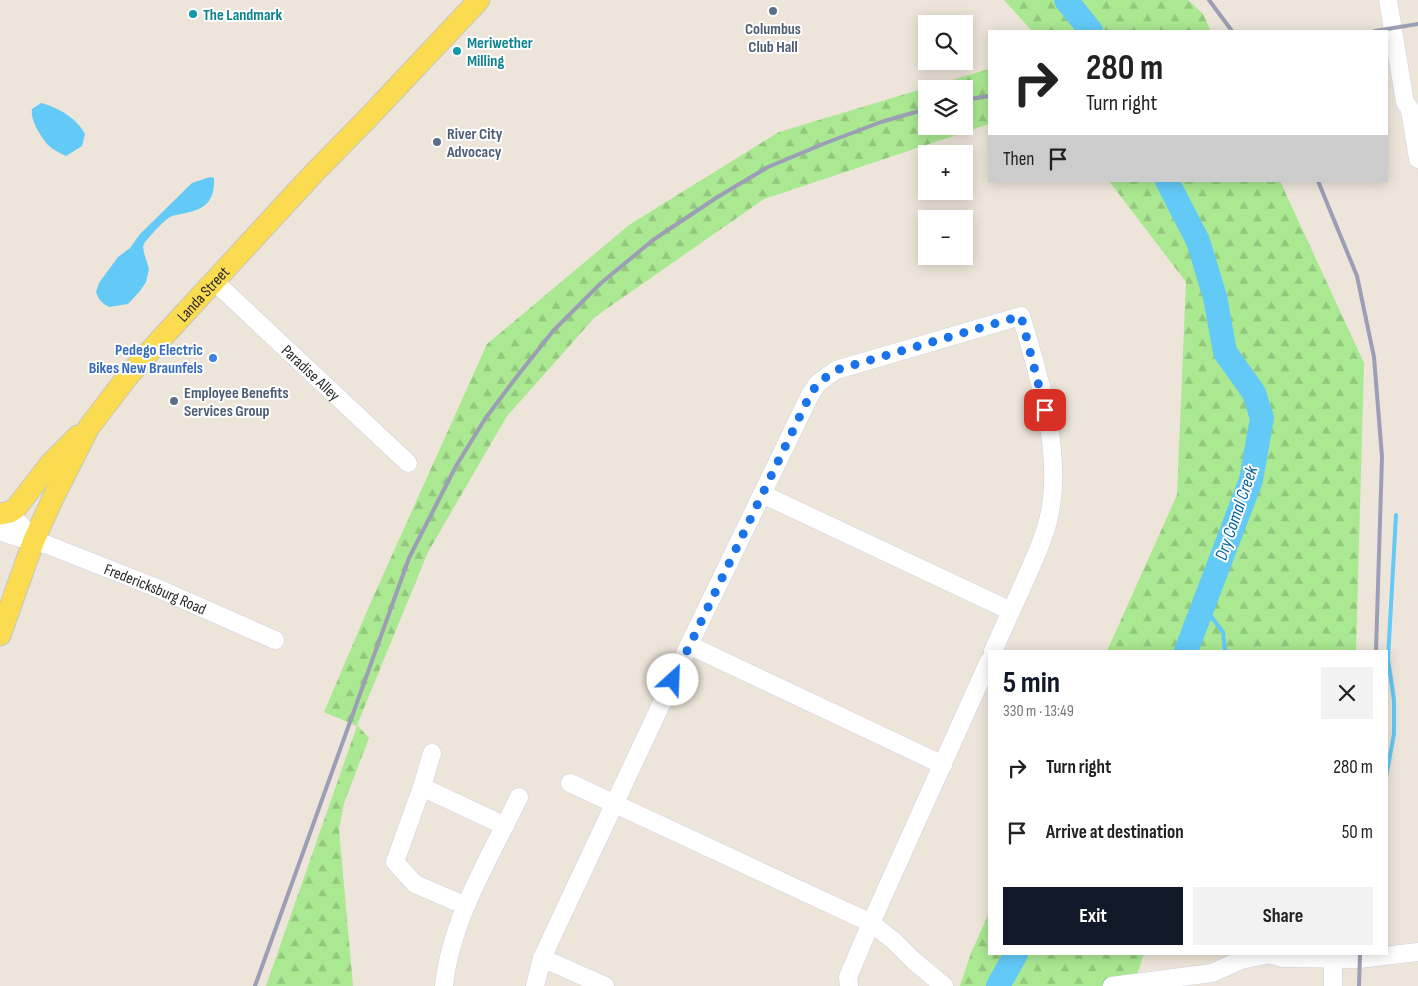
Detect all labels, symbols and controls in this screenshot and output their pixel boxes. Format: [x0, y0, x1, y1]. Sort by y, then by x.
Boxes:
marker: Columbus Club Hall [767, 5, 779, 17]
place label: The Landmark [203, 6, 282, 25]
marker: The Landmark [187, 8, 199, 20]
map controls [918, 15, 973, 265]
button: search [918, 15, 973, 70]
place label: Columbus Club Hall [745, 20, 801, 57]
place label: Meriwether Milling [467, 34, 533, 71]
marker: Meriwether Milling [451, 45, 463, 57]
text: 280 m [1086, 47, 1163, 90]
icon: right [1003, 50, 1068, 115]
button: layers [918, 80, 973, 135]
text: Turn right [1086, 90, 1157, 117]
place label: River City Advocacy [446, 125, 503, 162]
marker: River City Advocacy [431, 136, 443, 148]
button: + [918, 145, 973, 200]
icon: arrive [1044, 145, 1072, 173]
text: Then [1003, 148, 1034, 171]
button: − [918, 210, 973, 265]
street label: Landa Street [174, 263, 234, 326]
place label: Pedego Electric Bikes New Braunfels [89, 341, 203, 378]
street label: Paradise Alley [277, 341, 343, 405]
marker: Pedego Electric Bikes New Braunfels [207, 352, 219, 364]
place label: Employee Benefits Services Group [184, 384, 289, 421]
pin [1024, 389, 1066, 431]
marker: Employee Benefits Services Group [168, 395, 180, 407]
icon: arrive [1031, 396, 1059, 424]
water label: Dry Comal Creek [1211, 462, 1263, 563]
street label: Fredericksburg Road [101, 560, 209, 619]
position arrow [646, 653, 698, 705]
text: 5 min [1003, 665, 1060, 701]
button: close [1321, 667, 1373, 719]
text: 330 m · 13:49 [1003, 702, 1074, 721]
icon: right [1003, 754, 1031, 782]
text: Turn right [1046, 756, 1111, 779]
text: 280 m [1333, 756, 1373, 779]
icon: arrive [1003, 819, 1031, 847]
text: Arrive at destination [1046, 821, 1184, 844]
text: 50 m [1342, 821, 1373, 844]
button: Exit [1003, 887, 1183, 945]
button: Share [1193, 887, 1373, 945]

